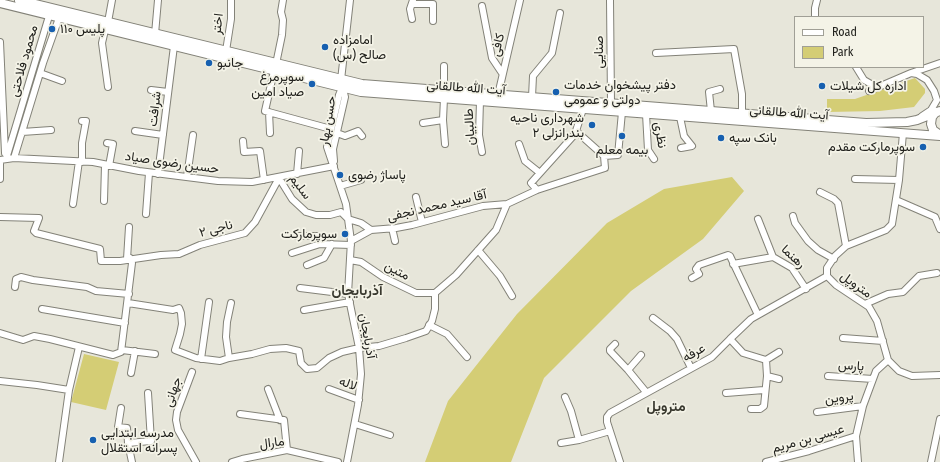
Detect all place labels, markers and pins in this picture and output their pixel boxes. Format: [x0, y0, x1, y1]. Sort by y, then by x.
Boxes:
place label: پلیس ۱۱۰ [60, 21, 105, 37]
marker: پلیس ۱۱۰ [47, 24, 57, 34]
place label: امامزاده صالح (س) [333, 32, 386, 63]
marker: امامزاده صالح (س) [320, 42, 330, 52]
place label: جانبو [217, 55, 243, 71]
marker: جانبو [204, 58, 214, 68]
place label: سوپرمرغ صیاد امین [251, 69, 304, 100]
place label: دفتر پیشخوان خدمات دولتی و عمومی [564, 77, 676, 108]
place label: اداره کل شیلات [830, 78, 906, 94]
marker: سوپرمرغ صیاد امین [307, 79, 317, 89]
marker: اداره کل شیلات [817, 81, 827, 91]
marker: دفتر پیشخوان خدمات دولتی و عمومی [551, 87, 561, 97]
place label: شهرداری ناحیه ۲ بندرانزلی [510, 110, 584, 141]
marker: شهرداری ناحیه ۲ بندرانزلی [587, 120, 597, 130]
place label: بانک سپه [729, 130, 777, 146]
marker: بیمه معلم [617, 131, 627, 141]
marker: بانک سپه [716, 133, 726, 143]
place label: سوپرمارکت مقدم [828, 139, 915, 155]
place label: بیمه معلم [596, 142, 648, 158]
marker: سوپرمارکت مقدم [918, 142, 928, 152]
place label: پاساژ رضوی [348, 167, 406, 183]
marker: پاساژ رضوی [335, 170, 345, 180]
place label: سوپرمارکت [281, 226, 337, 242]
marker: سوپرمارکت [340, 229, 350, 239]
place label: مدرسه ابتدایی پسرانه استقلال [101, 425, 178, 456]
marker: مدرسه ابتدایی پسرانه استقلال [88, 435, 98, 445]

